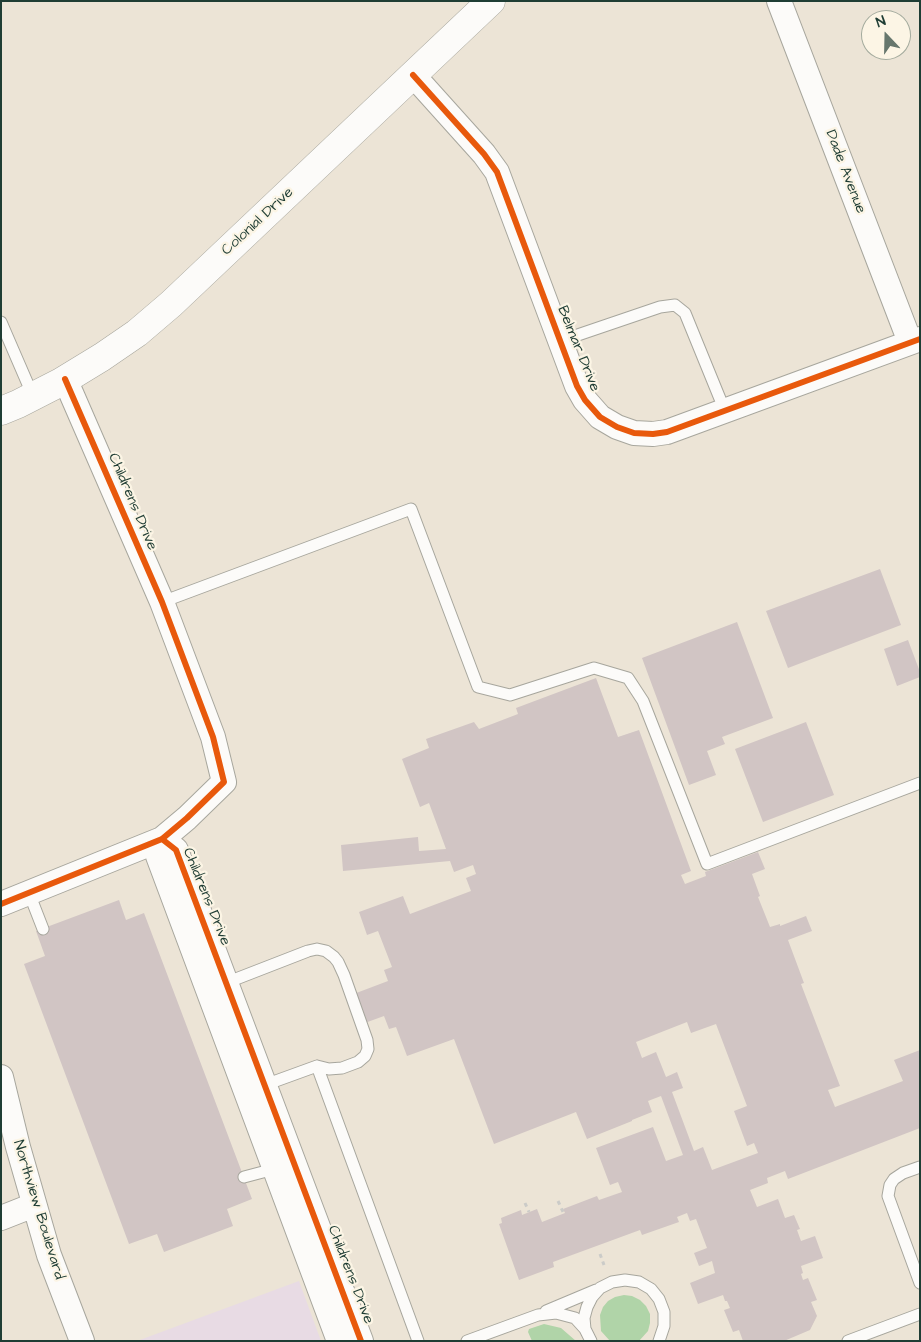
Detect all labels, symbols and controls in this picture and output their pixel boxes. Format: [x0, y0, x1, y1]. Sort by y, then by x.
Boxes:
north arrow [861, 10, 911, 60]
text: N [873, 11, 889, 33]
street label: Dade Avenue [821, 128, 869, 216]
street label: Colonial Drive [218, 184, 298, 260]
street label: Belmar Drive [553, 303, 603, 395]
street label: Childrens Drive [103, 451, 161, 553]
street label: Childrens Drive [178, 845, 234, 949]
street label: Northview Boulevard [8, 1138, 68, 1282]
street label: Childrens Drive [323, 1223, 377, 1327]

